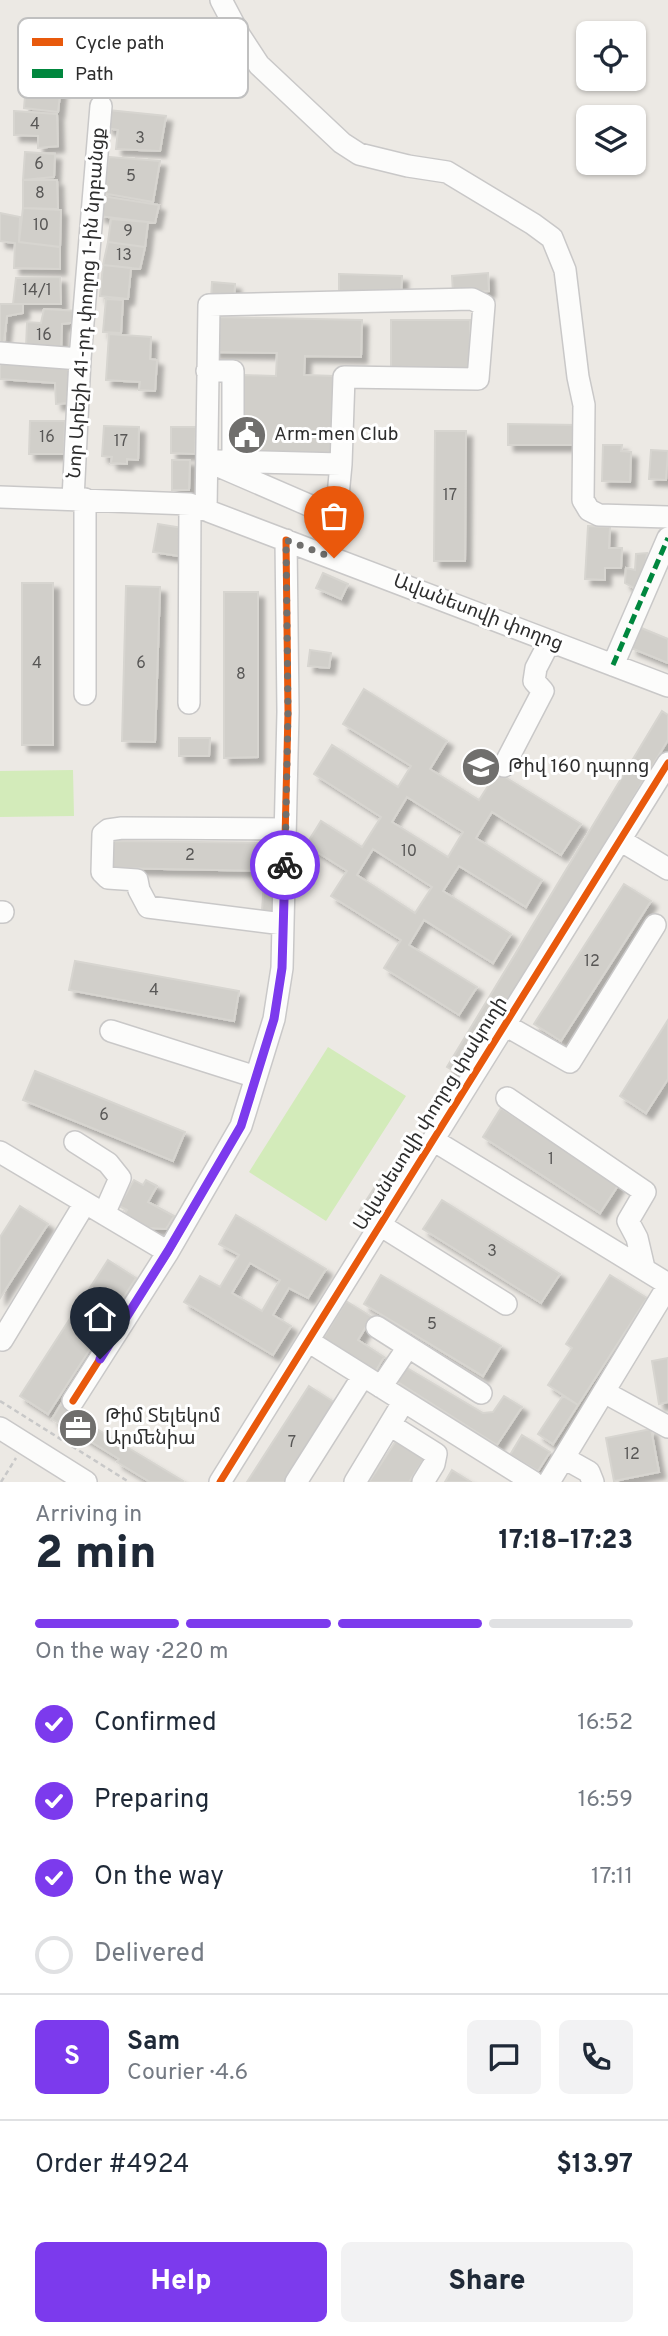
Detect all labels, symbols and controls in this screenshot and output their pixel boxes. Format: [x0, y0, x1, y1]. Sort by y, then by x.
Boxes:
legend [18, 18, 248, 98]
map controls [576, 21, 646, 175]
button: locate [576, 21, 646, 91]
text: Cycle path [75, 32, 164, 56]
text: Path [75, 63, 114, 87]
button: layers [576, 105, 646, 175]
house number: 4 [30, 115, 40, 135]
street label: Նոր Արեշի 41-րդ փողոց 1-ին նրբանցք [63, 127, 111, 479]
house number: 3 [135, 129, 145, 149]
house number: 6 [34, 155, 44, 175]
house number: 5 [126, 167, 136, 187]
house number: 8 [35, 184, 45, 204]
house number: 10 [33, 216, 49, 236]
house number: 9 [123, 222, 133, 242]
house number: 13 [116, 246, 132, 266]
house number: 14/1 [22, 281, 52, 301]
house number: 16 [36, 326, 52, 346]
public building icon: Arm-men Club [226, 414, 268, 456]
place label: Arm-men Club [274, 423, 398, 447]
house number: 16 [39, 428, 55, 448]
house number: 17 [114, 432, 128, 452]
pin [304, 486, 364, 558]
house number: 17 [443, 486, 457, 506]
icon: bag [315, 497, 353, 535]
street label: Ավանեսովի փողոց [390, 569, 566, 657]
house number: 4 [32, 654, 42, 674]
house number: 6 [136, 654, 146, 674]
house number: 8 [236, 665, 246, 685]
school or university icon: Թիվ 160 դպրոց [460, 746, 502, 788]
place label: Թիվ 160 դպրոց [508, 755, 649, 779]
courier [250, 830, 320, 900]
house number: 10 [401, 842, 417, 862]
house number: 2 [185, 846, 195, 866]
icon: bike [266, 846, 304, 884]
house number: 12 [584, 952, 600, 972]
house number: 4 [149, 981, 159, 1001]
street label: Ավանեսովի փողոց փակուղի [349, 992, 513, 1236]
house number: 6 [99, 1106, 109, 1126]
house number: 1 [548, 1150, 554, 1170]
house number: 3 [487, 1242, 497, 1262]
pin [70, 1287, 130, 1359]
icon: home [81, 1298, 119, 1336]
house number: 5 [427, 1315, 437, 1335]
place label: Թիմ Տելեկոմ Արմենիա [105, 1405, 220, 1451]
office icon: Թիմ Տելեկոմ Արմենիա [57, 1407, 99, 1449]
house number: 7 [288, 1433, 296, 1453]
house number: 12 [624, 1445, 640, 1465]
text: Arriving in [35, 1501, 142, 1530]
text: 17:18–17:23 [498, 1525, 633, 1558]
text: 2 min [35, 1526, 157, 1585]
text: On the way · 220 m [35, 1638, 229, 1667]
icon: check [35, 1705, 73, 1743]
text: Confirmed [94, 1707, 217, 1740]
text: 16:52 [577, 1709, 633, 1738]
icon: check [35, 1782, 73, 1820]
text: Preparing [94, 1784, 209, 1817]
text: 16:59 [578, 1786, 633, 1815]
icon: check [35, 1859, 73, 1897]
text: On the way [94, 1861, 224, 1894]
text: 17:11 [591, 1863, 633, 1892]
text: Delivered [94, 1938, 205, 1971]
button: chat [467, 2020, 541, 2094]
button: phone [559, 2020, 633, 2094]
text: Sam [127, 2026, 180, 2059]
text: S [64, 2041, 80, 2074]
text: Courier · 4.6 [127, 2059, 248, 2088]
text: Order #4924 [35, 2149, 189, 2182]
text: $13.97 [556, 2149, 633, 2182]
button: Help [35, 2242, 327, 2322]
button: Share [341, 2242, 633, 2322]

